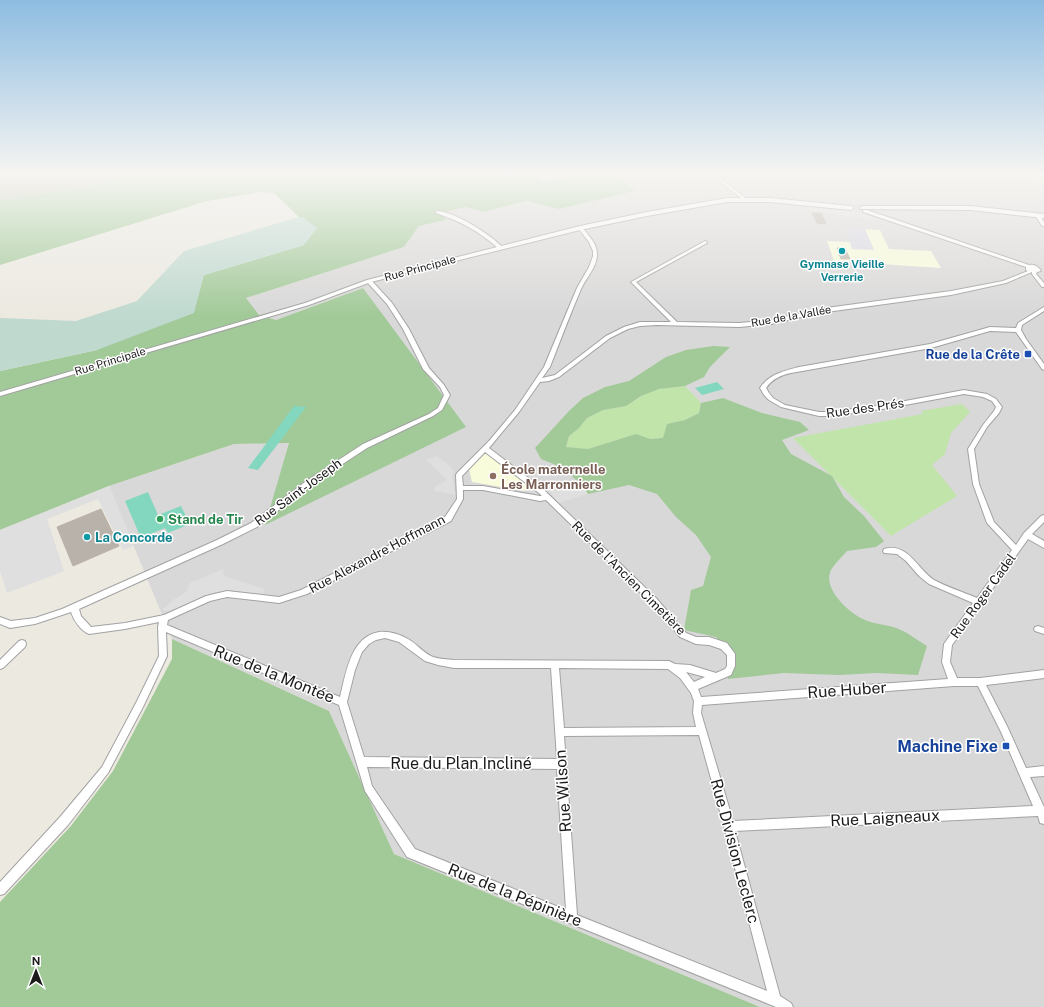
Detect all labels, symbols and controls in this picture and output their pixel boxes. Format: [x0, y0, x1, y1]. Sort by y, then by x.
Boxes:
marker: Gymnase Vieille Verrerie [837, 246, 847, 256]
street label: Rue Principale [383, 253, 457, 283]
place label: Gymnase Vieille Verrerie [800, 258, 884, 283]
street label: Rue de la Vallée [750, 303, 832, 329]
street label: Rue Principale [73, 345, 147, 377]
place label: Rue de la Crête [926, 347, 1020, 362]
marker: Rue de la Crête [1023, 349, 1033, 359]
street label: Rue des Prés [825, 395, 905, 421]
street label: Rue Saint-Joseph [252, 455, 344, 529]
place label: École maternelle Les Marronniers [501, 461, 605, 492]
marker: École maternelle Les Marronniers [488, 471, 498, 481]
place label: Stand de Tir [168, 512, 244, 527]
street label: Rue Alexandre Hoffmann [306, 512, 448, 596]
marker: Stand de Tir [155, 514, 165, 524]
street label: Rue de l'Ancien Cimetière [569, 518, 689, 638]
place label: La Concorde [95, 530, 173, 545]
marker: La Concorde [82, 532, 92, 542]
street label: Rue Roger Cadel [947, 551, 1019, 641]
street label: Rue de la Montée [211, 641, 337, 707]
street label: Rue Huber [807, 678, 887, 702]
place label: Machine Fixe [897, 737, 998, 756]
marker: Machine Fixe [1001, 741, 1011, 751]
street label: Rue Wilson [551, 749, 575, 833]
street label: Rue du Plan Incliné [390, 754, 532, 773]
street label: Rue Division Leclerc [707, 777, 763, 925]
street label: Rue Laigneaux [830, 806, 940, 830]
street label: Rue de la Pépinière [445, 859, 585, 931]
north arrow [16, 951, 56, 991]
text: N [32, 955, 40, 967]

